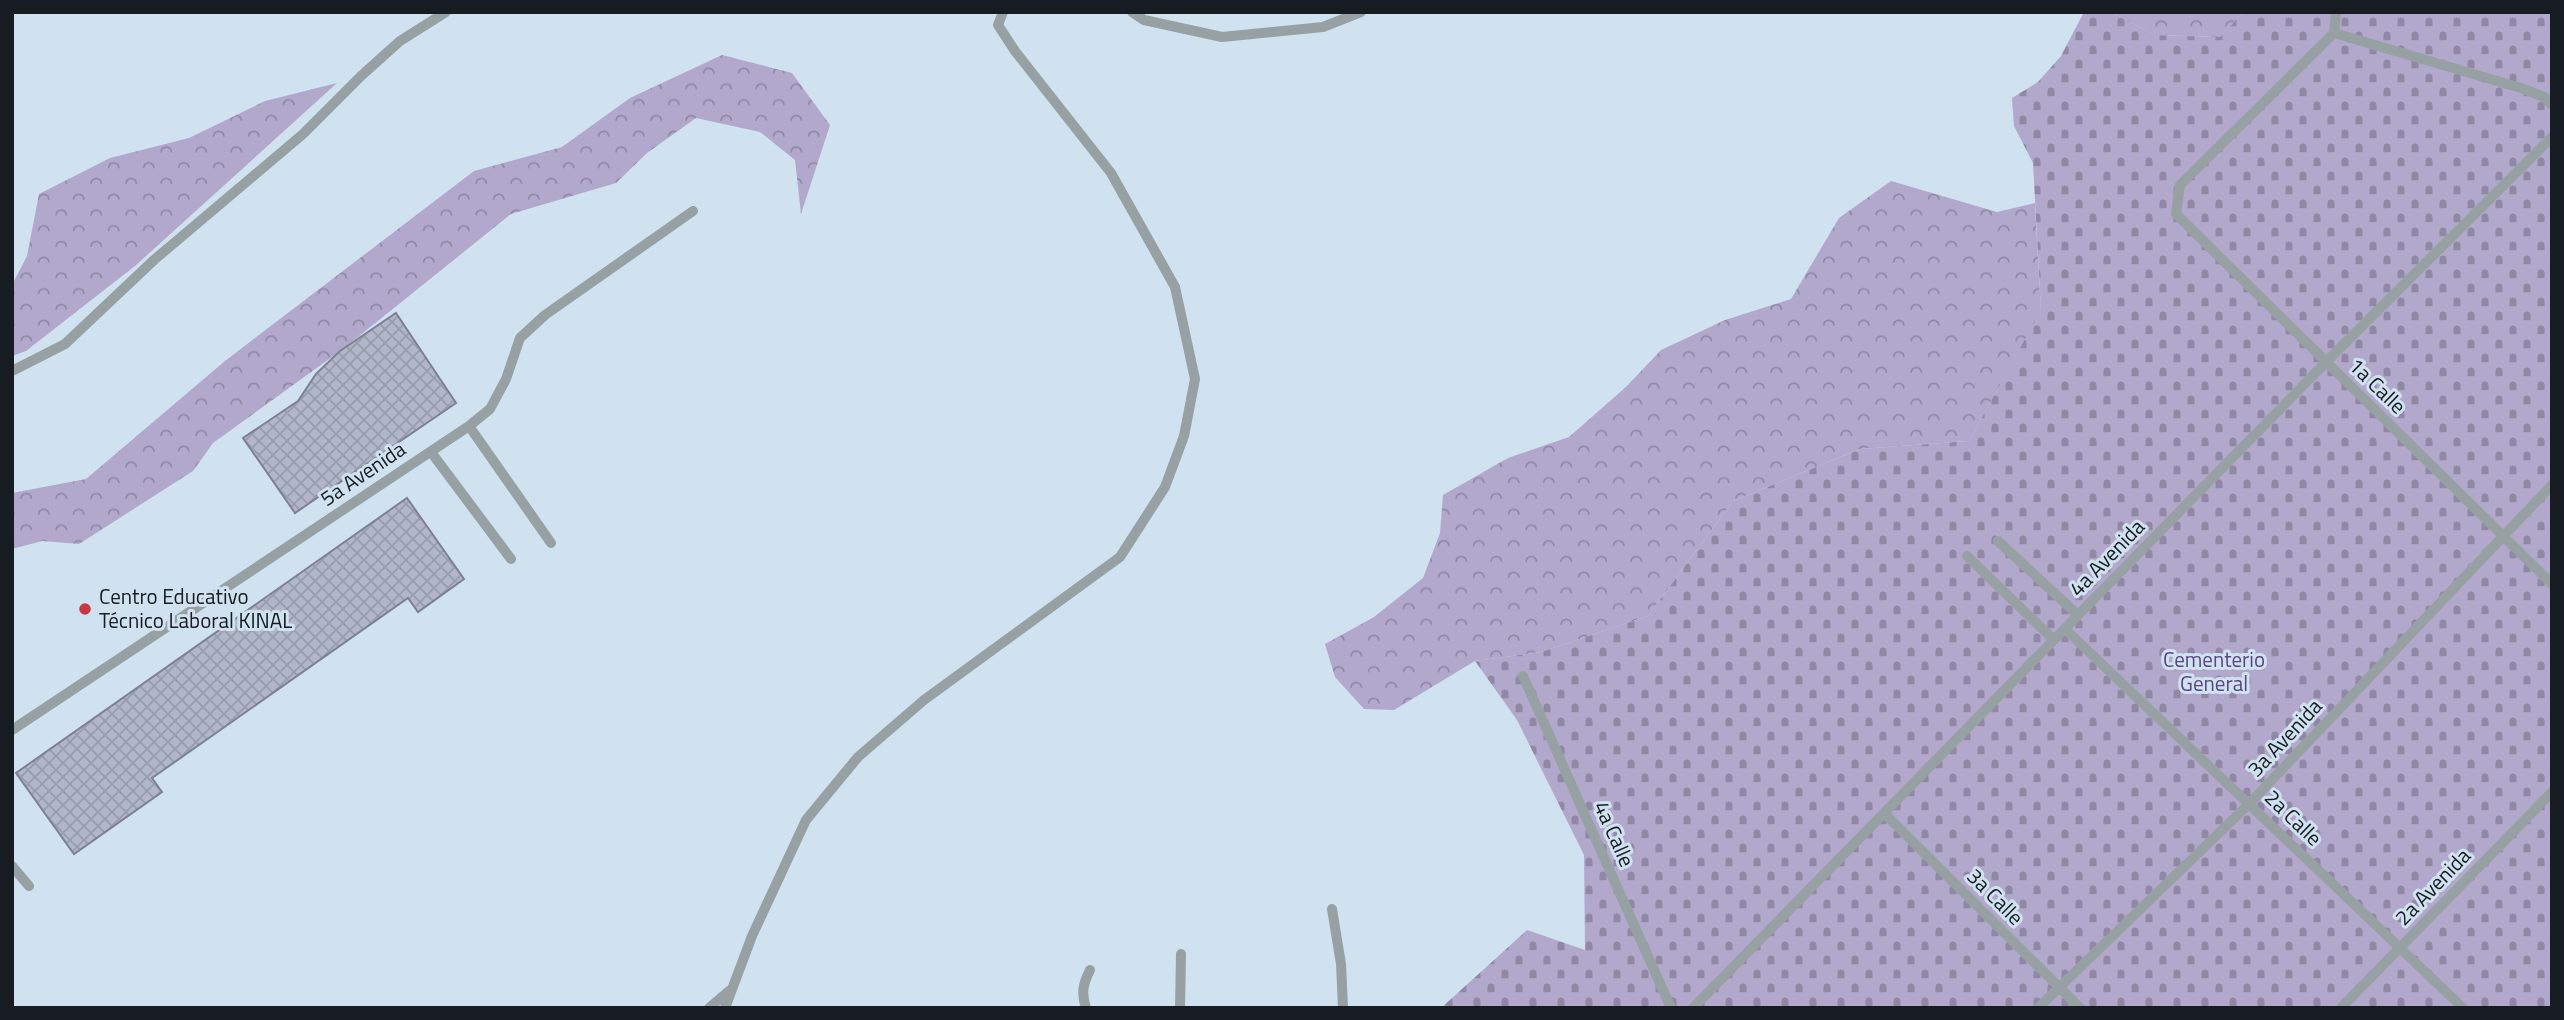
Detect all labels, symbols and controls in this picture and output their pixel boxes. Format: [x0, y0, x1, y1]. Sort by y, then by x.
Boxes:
street label: 1a Calle [2342, 350, 2414, 421]
street label: 5a Avenida [313, 433, 412, 514]
street label: 4a Avenida [2061, 511, 2152, 603]
place label: Centro Educativo Técnico Laboral KINAL [99, 580, 292, 636]
marker: Centro Educativo Técnico Laboral KINAL [77, 601, 93, 617]
park label: Cementerio General [2163, 643, 2265, 699]
street label: 3a Avenida [2239, 691, 2329, 784]
street label: 2a Calle [2258, 782, 2330, 853]
street label: 4a Calle [1586, 795, 1644, 872]
street label: 2a Avenida [2387, 840, 2478, 932]
street label: 3a Calle [1960, 861, 2031, 932]

